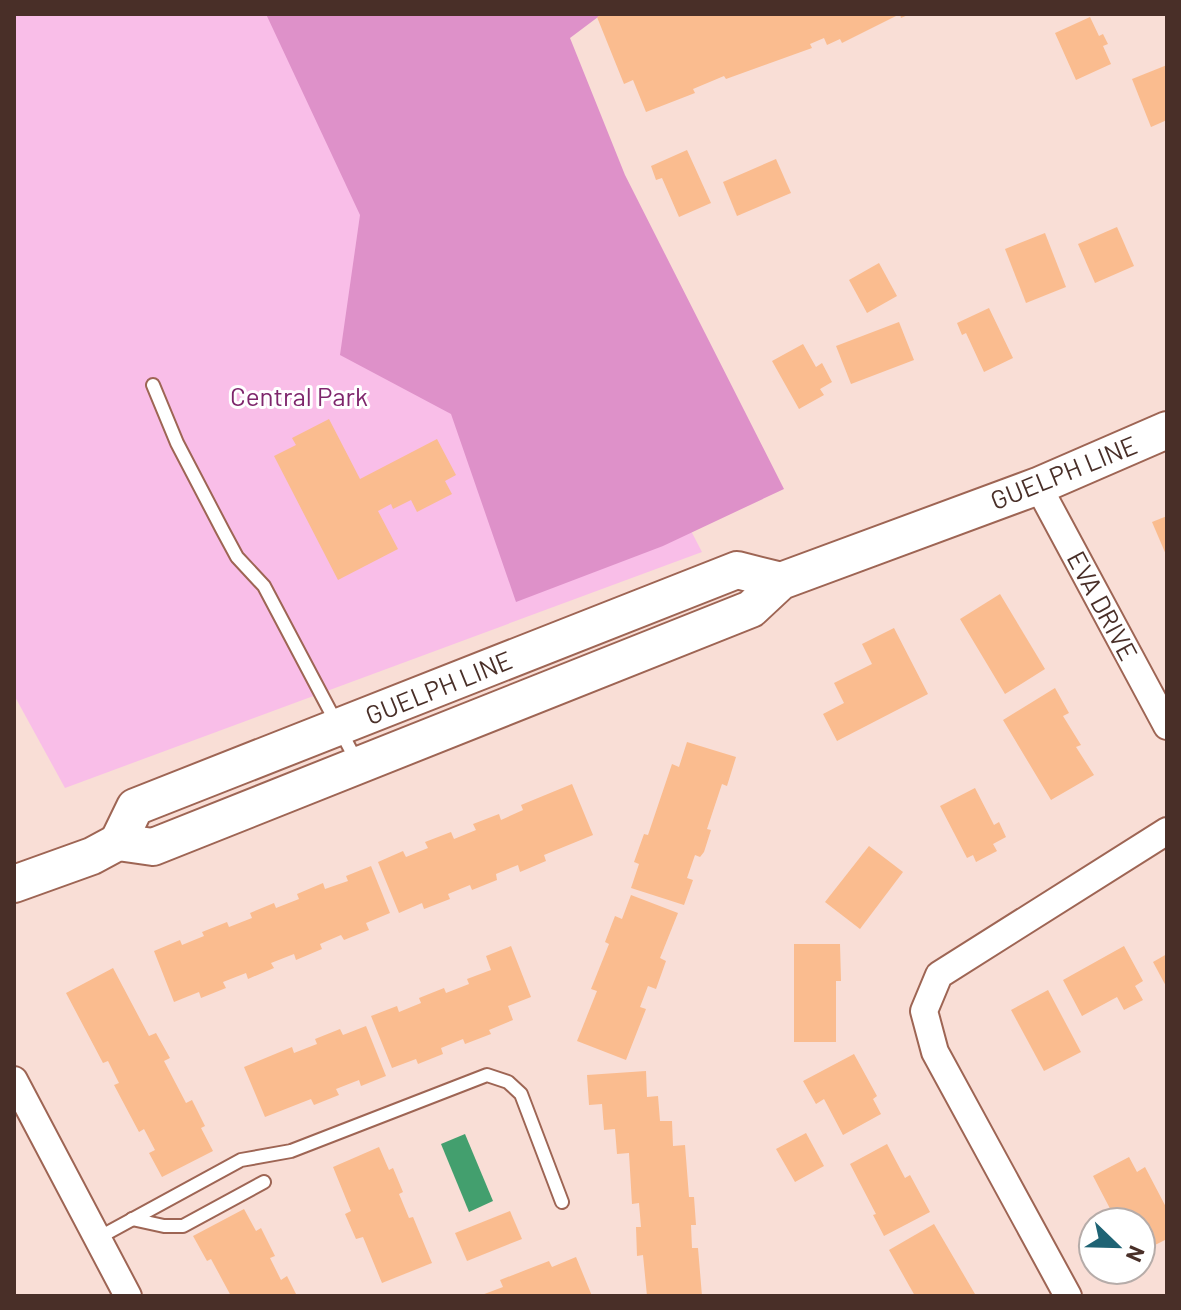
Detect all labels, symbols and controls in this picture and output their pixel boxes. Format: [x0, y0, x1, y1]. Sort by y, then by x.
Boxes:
park label: Central Park [230, 380, 368, 411]
street label: GUELPH LINE [986, 428, 1141, 515]
street label: EVA DRIVE [1062, 545, 1145, 665]
street label: GUELPH LINE [361, 643, 516, 730]
north arrow [1077, 1206, 1157, 1286]
text: N [1122, 1242, 1151, 1266]

